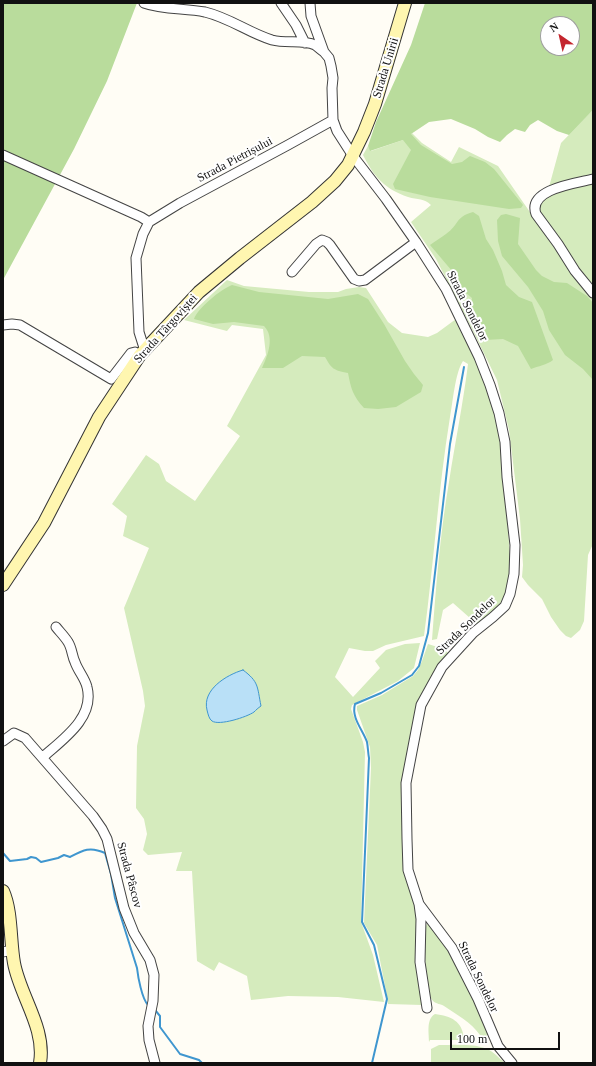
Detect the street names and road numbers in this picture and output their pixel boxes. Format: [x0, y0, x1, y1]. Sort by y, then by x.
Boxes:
street label: Strada Unirii [370, 36, 402, 100]
street label: Strada Pietrișului [195, 134, 275, 186]
street label: Strada Sondelor [443, 268, 491, 344]
street label: Strada Târgoviștei [131, 291, 201, 367]
street label: Strada Sondelor [433, 594, 499, 658]
street label: Strada Pâscov [113, 840, 145, 910]
street label: Strada Sondelor [455, 939, 501, 1015]

